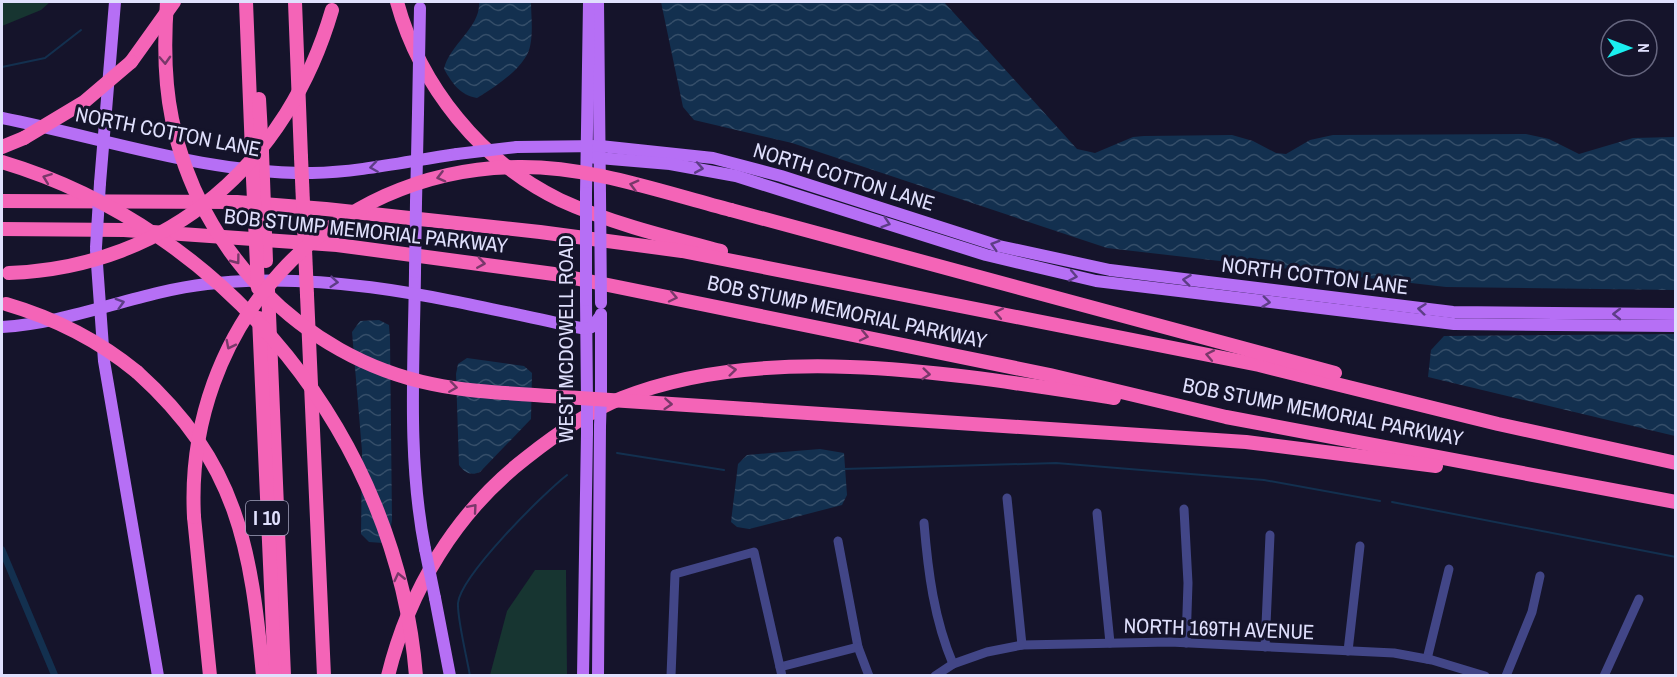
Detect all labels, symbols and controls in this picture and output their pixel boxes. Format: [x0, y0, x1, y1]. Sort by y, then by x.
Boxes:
north arrow [1599, 18, 1659, 78]
text: N [1633, 43, 1655, 53]
one-way arrow [158, 55, 171, 64]
street label: NORTH COTTON LANE [73, 99, 263, 164]
street label: NORTH COTTON LANE [750, 135, 938, 218]
one-way arrow [369, 161, 379, 173]
one-way arrow [693, 161, 703, 174]
one-way arrow [436, 169, 446, 182]
one-way arrow [43, 172, 53, 185]
one-way arrow [629, 179, 639, 192]
street label: BOB STUMP MEMORIAL PARKWAY [223, 201, 510, 260]
one-way arrow [880, 216, 891, 228]
street label: WEST MCDOWELL ROAD [551, 235, 580, 443]
one-way arrow [990, 240, 1001, 252]
street label: NORTH COTTON LANE [1220, 250, 1410, 301]
one-way arrow [228, 253, 239, 264]
one-way arrow [476, 257, 485, 269]
street label: BOB STUMP MEMORIAL PARKWAY [705, 268, 990, 355]
one-way arrow [1068, 269, 1078, 282]
one-way arrow [1182, 274, 1192, 286]
one-way arrow [329, 275, 339, 288]
one-way arrow [667, 290, 677, 303]
one-way arrow [1262, 296, 1271, 308]
one-way arrow [114, 298, 125, 310]
one-way arrow [1418, 303, 1427, 315]
one-way arrow [994, 307, 1004, 320]
one-way arrow [1612, 308, 1621, 320]
one-way arrow [859, 329, 869, 342]
one-way arrow [225, 339, 237, 350]
one-way arrow [1206, 349, 1216, 362]
one-way arrow [727, 364, 736, 376]
one-way arrow [922, 367, 931, 380]
street label: BOB STUMP MEMORIAL PARKWAY [1180, 370, 1466, 453]
one-way arrow [448, 381, 457, 393]
one-way arrow [663, 397, 672, 410]
road number: I 10 [246, 501, 288, 535]
one-way arrow [466, 504, 477, 515]
one-way arrow [394, 572, 407, 582]
street label: NORTH 169TH AVENUE [1123, 611, 1315, 646]

